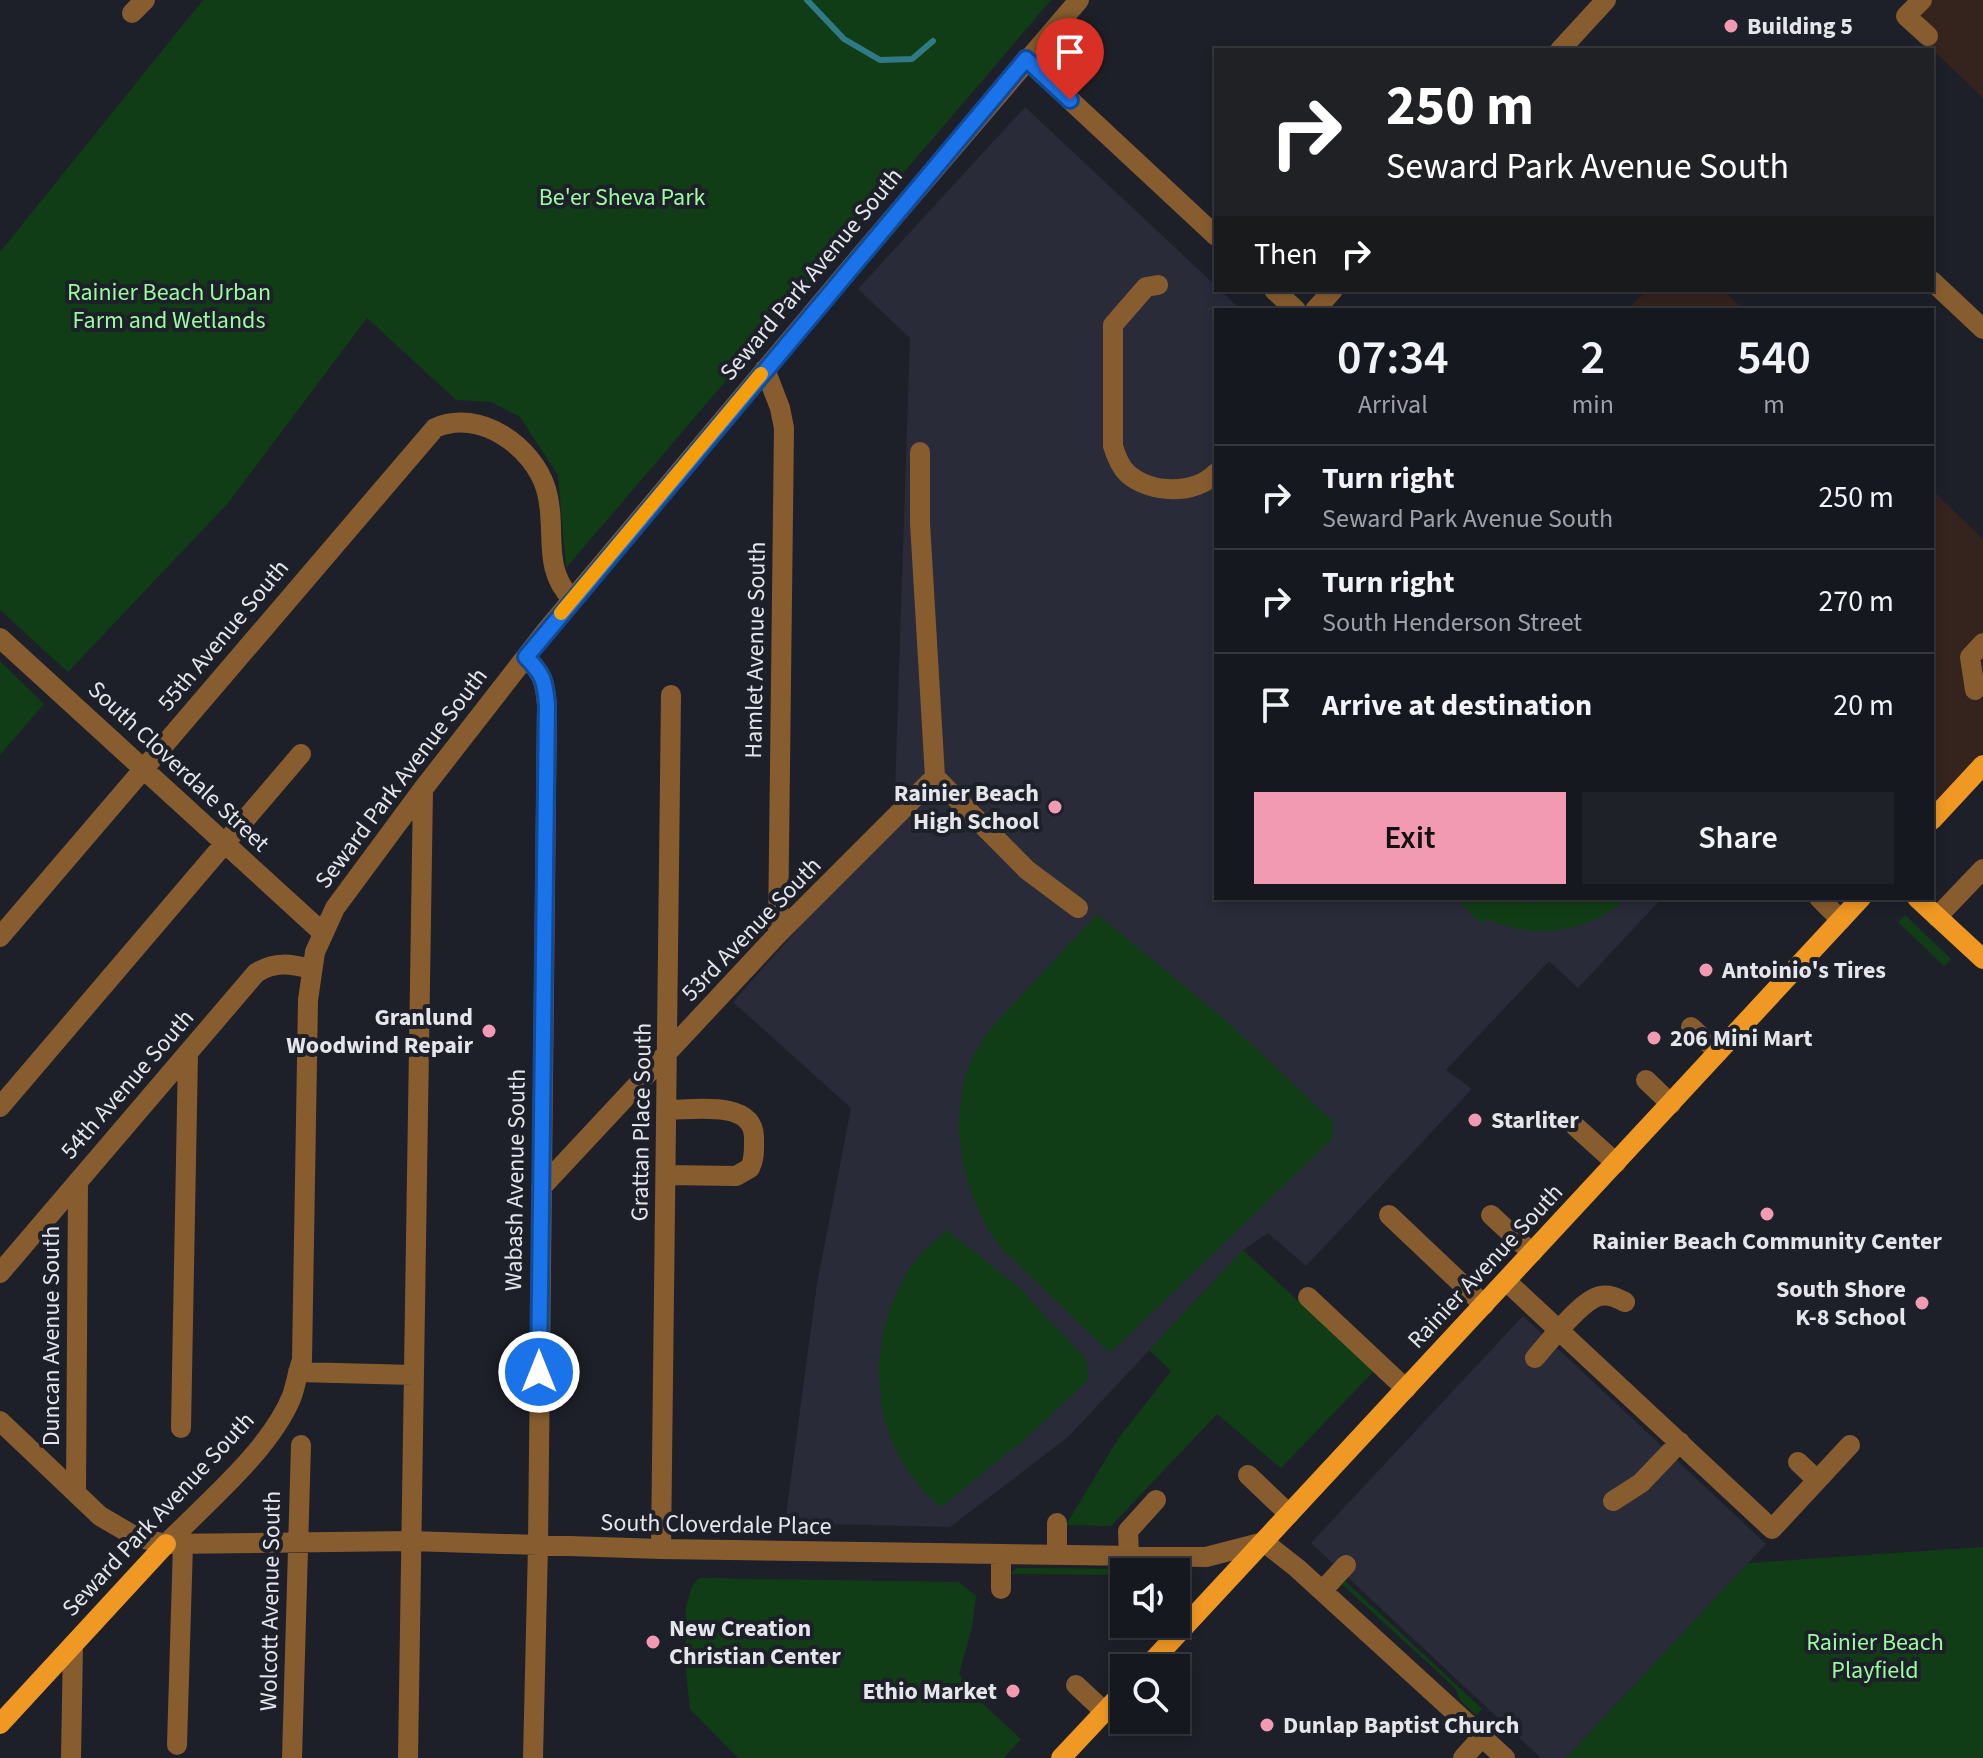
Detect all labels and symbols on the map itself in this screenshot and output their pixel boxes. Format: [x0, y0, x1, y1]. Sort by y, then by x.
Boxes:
place label: Building 5 [1747, 9, 1853, 44]
marker: Building 5 [1722, 17, 1740, 35]
pin [1036, 18, 1104, 100]
street label: Seward Park Avenue South [712, 160, 911, 388]
park label: Be'er Sheva Park [539, 180, 705, 215]
park label: Rainier Beach Urban Farm and Wetlands [67, 275, 271, 338]
street label: Hamlet Avenue South [736, 541, 775, 759]
street label: 55th Avenue South [149, 552, 297, 719]
street label: Seward Park Avenue South [307, 660, 496, 896]
street label: South Cloverdale Street [80, 673, 277, 860]
place label: Rainier Beach High School [894, 776, 1039, 839]
marker: Rainier Beach High School [1046, 798, 1064, 816]
street label: 53rd Avenue South [673, 849, 830, 1009]
place label: Antoinio's Tires [1721, 953, 1886, 988]
marker: Antoinio's Tires [1697, 961, 1715, 979]
place label: Granlund Woodwind Repair [286, 1000, 473, 1063]
street label: 54th Avenue South [52, 1002, 202, 1167]
place label: 206 Mini Mart [1670, 1021, 1813, 1056]
marker: Granlund Woodwind Repair [480, 1022, 498, 1040]
street label: Grattan Place South [622, 1022, 661, 1222]
marker: 206 Mini Mart [1645, 1029, 1663, 1047]
street label: Wabash Avenue South [496, 1069, 535, 1291]
place label: Starliter [1491, 1103, 1579, 1138]
marker: Starliter [1466, 1111, 1484, 1129]
street label: Rainier Avenue South [1399, 1176, 1571, 1357]
marker: Rainier Beach Community Center [1758, 1205, 1776, 1223]
place label: Rainier Beach Community Center [1592, 1224, 1942, 1259]
street label: Duncan Avenue South [34, 1226, 69, 1446]
place label: South Shore K-8 School [1776, 1272, 1906, 1335]
marker: South Shore K-8 School [1913, 1294, 1931, 1312]
position arrow [497, 1330, 581, 1414]
street label: Seward Park Avenue South [54, 1404, 263, 1625]
street label: Wolcott Avenue South [251, 1491, 290, 1711]
street label: South Cloverdale Place [600, 1505, 832, 1544]
place label: New Creation Christian Center [669, 1611, 841, 1674]
park label: Rainier Beach Playfield [1806, 1625, 1944, 1688]
marker: New Creation Christian Center [644, 1633, 662, 1651]
place label: Ethio Market [863, 1674, 997, 1709]
marker: Ethio Market [1004, 1682, 1022, 1700]
place label: Dunlap Baptist Church [1283, 1708, 1519, 1743]
marker: Dunlap Baptist Church [1258, 1716, 1276, 1734]

